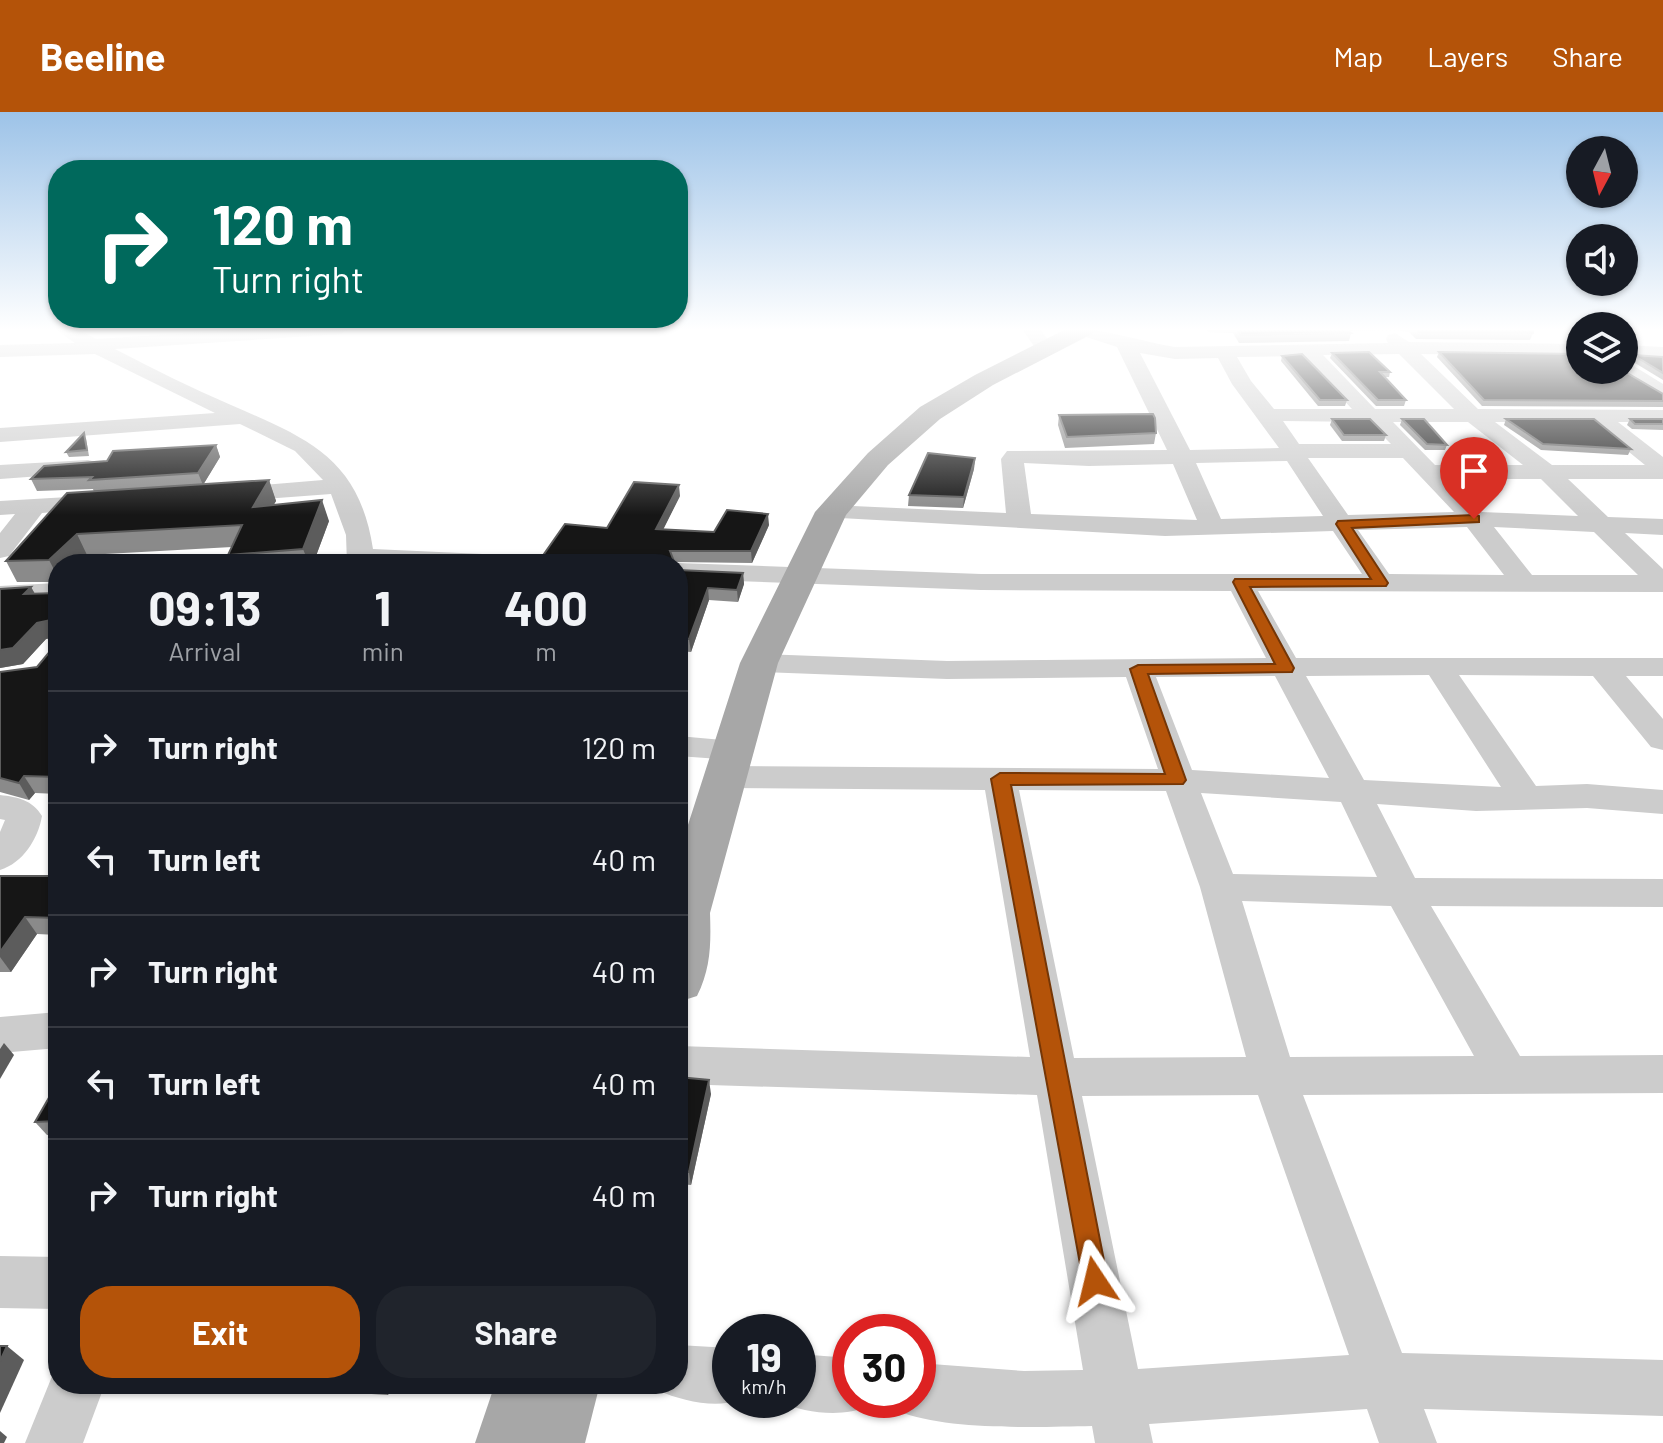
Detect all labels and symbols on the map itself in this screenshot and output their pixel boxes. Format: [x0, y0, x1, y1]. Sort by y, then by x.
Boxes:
north arrow [1566, 136, 1638, 208]
pin [1440, 437, 1508, 519]
position arrow [1053, 1239, 1137, 1323]
speed limit sign: 30 [832, 1314, 936, 1418]

